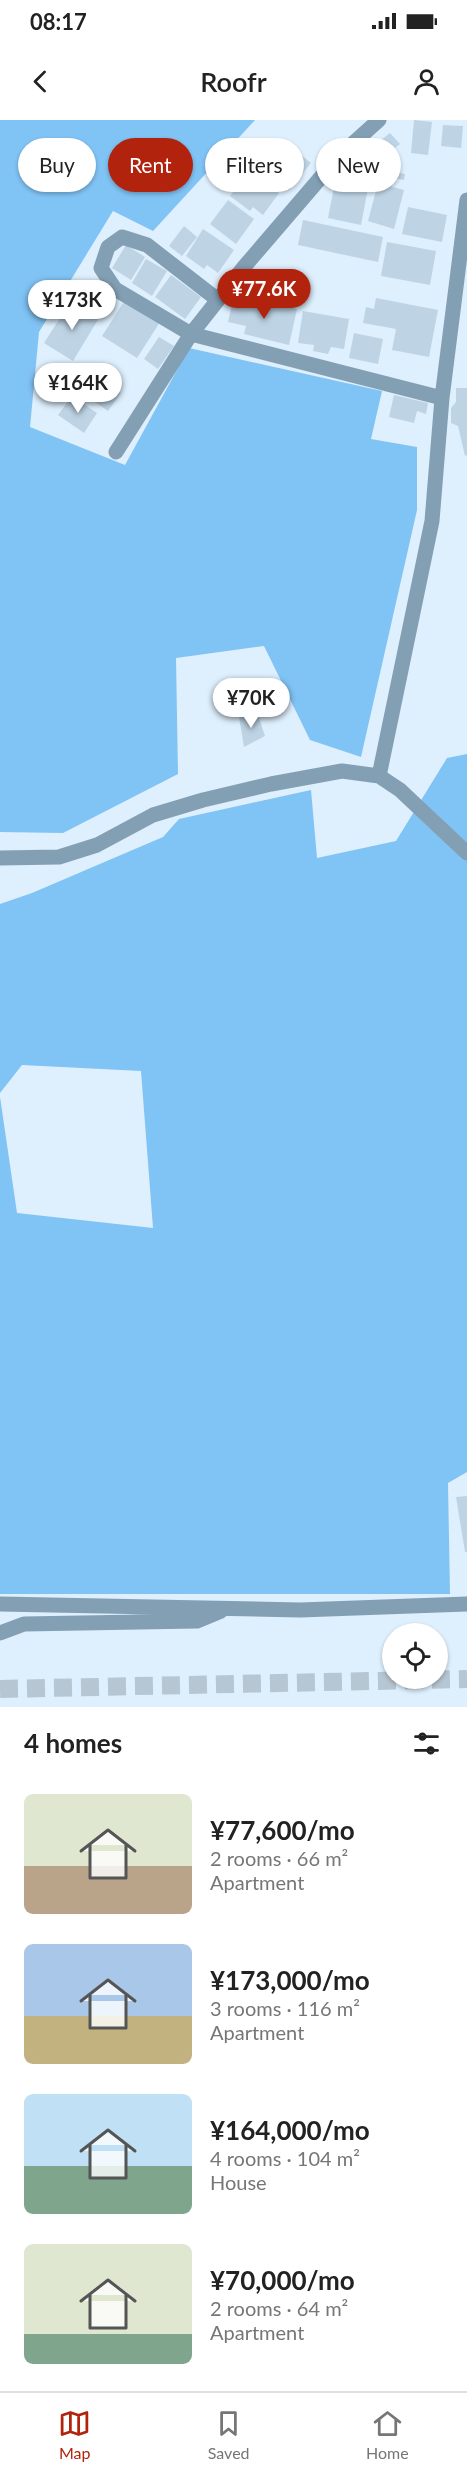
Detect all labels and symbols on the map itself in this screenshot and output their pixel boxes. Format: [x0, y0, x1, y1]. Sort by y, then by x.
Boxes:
pin: ¥77.6K [215, 269, 313, 320]
pin: ¥173K [30, 280, 114, 331]
pin: ¥164K [36, 363, 120, 414]
pin: ¥70K [215, 678, 287, 729]

